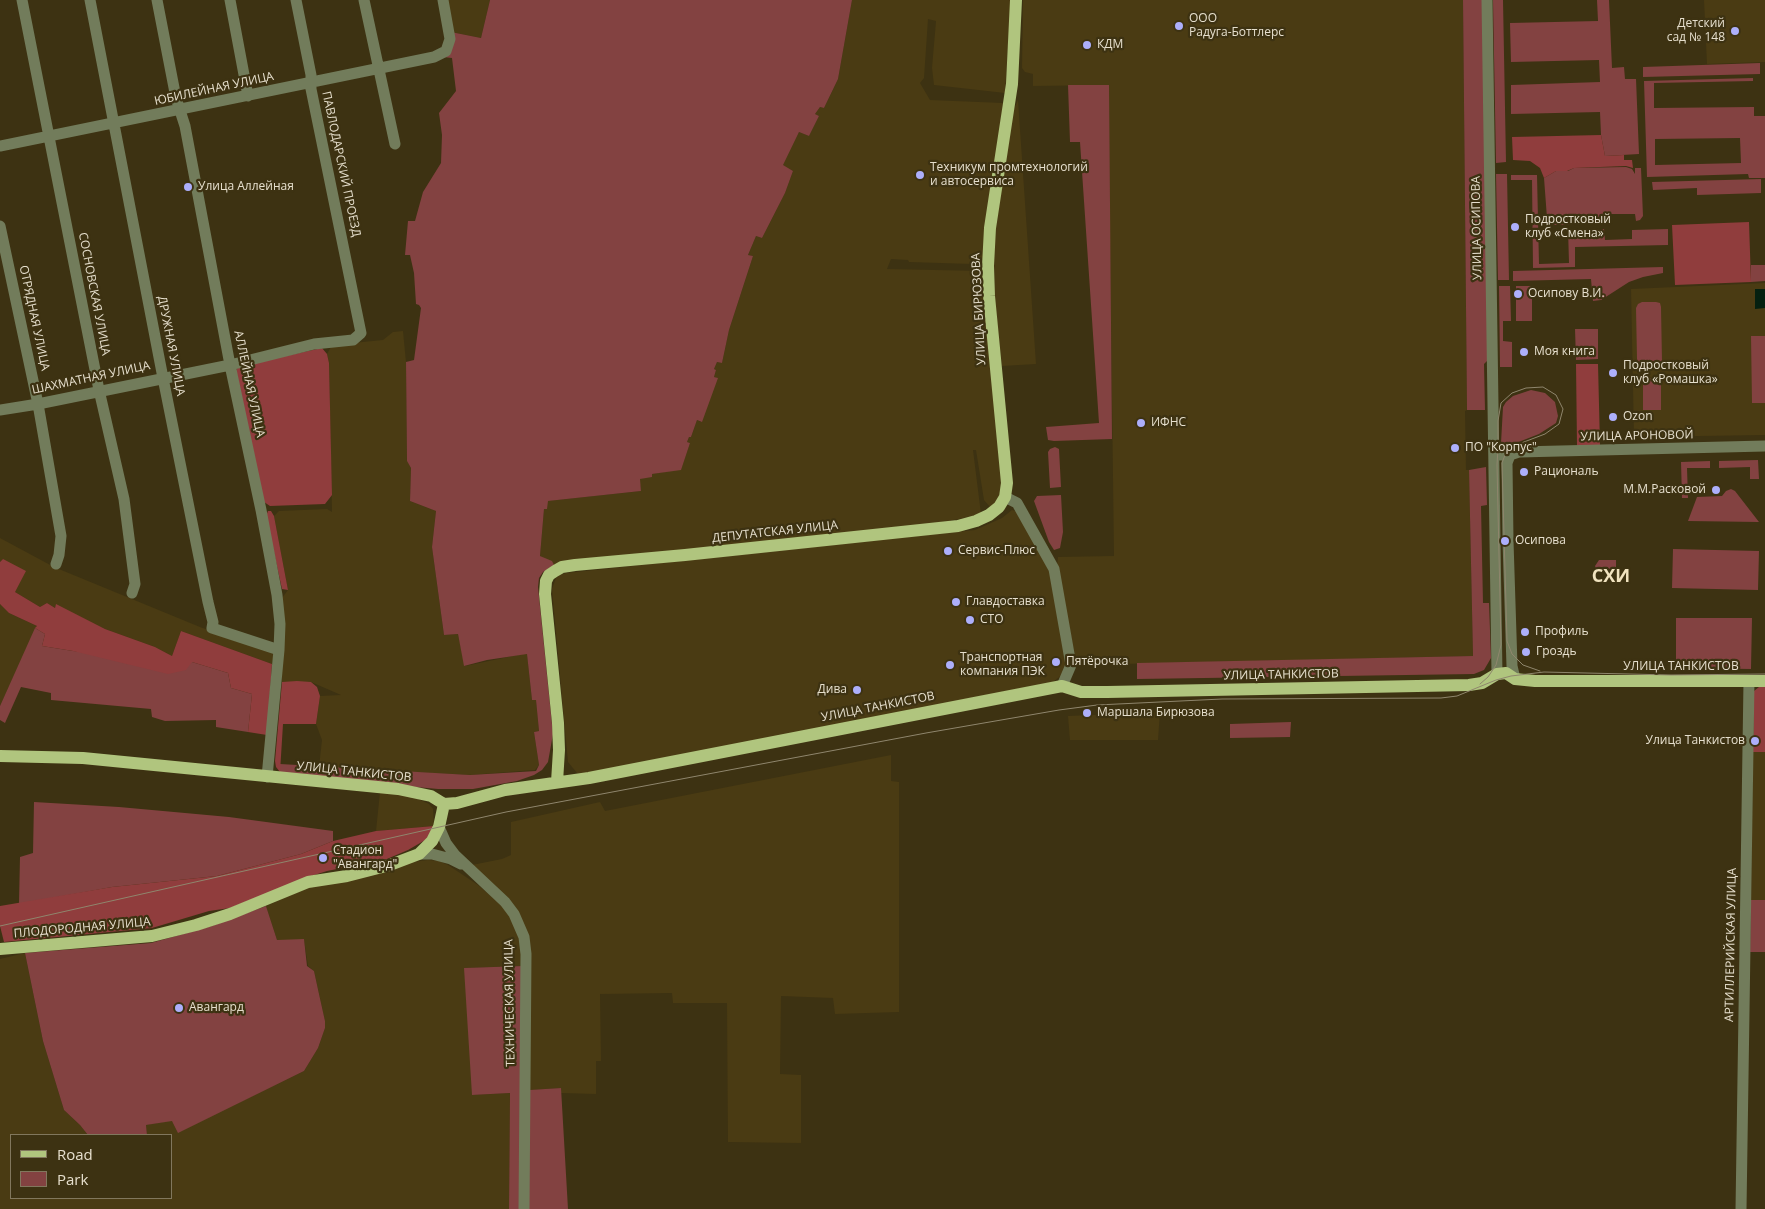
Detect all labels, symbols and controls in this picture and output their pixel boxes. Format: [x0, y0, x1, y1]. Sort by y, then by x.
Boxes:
place label: ООО Радуга-Боттлерс [1189, 12, 1284, 40]
place label: Детский сад № 148 [1667, 17, 1725, 45]
marker: ООО Радуга-Боттлерс [1173, 20, 1185, 32]
marker: Детский сад № 148 [1729, 25, 1741, 37]
place label: КДМ [1097, 38, 1123, 52]
marker: КДМ [1081, 39, 1093, 51]
street label: ЮБИЛЕЙНАЯ УЛИЦА [153, 69, 275, 109]
street label: ПАВЛОДАРСКИЙ ПРОЕЗД [319, 90, 363, 238]
place label: Техникум промтехнологий и автосервиса [930, 161, 1088, 189]
marker: Техникум промтехнологий и автосервиса [914, 169, 926, 181]
street label: УЛИЦА ОСИПОВА [1469, 176, 1485, 280]
place label: Улица Аллейная [198, 180, 294, 194]
marker: Улица Аллейная [182, 181, 194, 193]
place label: Подростковый клуб «Смена» [1525, 213, 1611, 241]
marker: Подростковый клуб «Смена» [1509, 221, 1521, 233]
street label: СОСНОВСКАЯ УЛИЦА [75, 231, 113, 357]
street label: УЛИЦА БИРЮЗОВА [969, 252, 989, 366]
street label: ОТРЯДНАЯ УЛИЦА [16, 264, 52, 372]
place label: Осипову В.И. [1528, 287, 1605, 301]
marker: Осипову В.И. [1512, 288, 1524, 300]
street label: ДРУЖНАЯ УЛИЦА [154, 295, 188, 397]
street label: АЛЛЕЙНАЯ УЛИЦА [231, 329, 267, 439]
place label: Моя книга [1534, 345, 1595, 359]
marker: Моя книга [1518, 346, 1530, 358]
street label: ШАХМАТНАЯ УЛИЦА [31, 358, 151, 398]
place label: Подростковый клуб «Ромашка» [1623, 359, 1718, 387]
marker: Подростковый клуб «Ромашка» [1607, 367, 1619, 379]
place label: Ozon [1623, 410, 1653, 424]
marker: Ozon [1607, 411, 1619, 423]
place label: ИФНС [1151, 416, 1186, 430]
marker: ИФНС [1135, 417, 1147, 429]
street label: УЛИЦА АРОНОВОЙ [1580, 428, 1694, 444]
place label: ПО "Корпус" [1465, 441, 1537, 455]
marker: ПО "Корпус" [1449, 442, 1461, 454]
place label: Рациональ [1534, 465, 1598, 479]
marker: Рациональ [1518, 466, 1530, 478]
place label: М.М.Расковой [1623, 483, 1706, 497]
marker: М.М.Расковой [1710, 484, 1722, 496]
street label: ДЕПУТАТСКАЯ УЛИЦА [711, 518, 839, 546]
place label: Осипова [1515, 534, 1566, 548]
marker: Осипова [1499, 535, 1511, 547]
place label: Сервис-Плюс [958, 544, 1035, 558]
marker: Сервис-Плюс [942, 545, 954, 557]
district label: СХИ [1592, 566, 1630, 588]
place label: Главдоставка [966, 595, 1045, 609]
marker: Главдоставка [950, 596, 962, 608]
place label: СТО [980, 613, 1004, 627]
marker: СТО [964, 614, 976, 626]
place label: Профиль [1535, 625, 1588, 639]
marker: Профиль [1519, 626, 1531, 638]
place label: Гроздь [1536, 645, 1577, 659]
marker: Гроздь [1520, 646, 1532, 658]
place label: Транспортная компания ПЭК [960, 651, 1045, 679]
place label: Пятёрочка [1066, 655, 1128, 669]
marker: Пятёрочка [1050, 656, 1062, 668]
marker: Транспортная компания ПЭК [944, 659, 956, 671]
street label: УЛИЦА ТАНКИСТОВ [1623, 660, 1739, 674]
street label: УЛИЦА ТАНКИСТОВ [1223, 667, 1339, 683]
place label: Дива [818, 683, 847, 697]
marker: Дива [851, 684, 863, 696]
street label: УЛИЦА ТАНКИСТОВ [820, 689, 936, 725]
place label: Маршала Бирюзова [1097, 706, 1215, 720]
marker: Маршала Бирюзова [1081, 707, 1093, 719]
place label: Улица Танкистов [1646, 734, 1745, 748]
marker: Улица Танкистов [1749, 735, 1761, 747]
street label: УЛИЦА ТАНКИСТОВ [296, 759, 412, 785]
place label: Стадион "Авангард" [333, 844, 397, 872]
marker: Стадион "Авангард" [317, 852, 329, 864]
street label: АРТИЛЛЕРИЙСКАЯ УЛИЦА [1722, 868, 1740, 1022]
street label: ПЛОДОРОДНАЯ УЛИЦА [13, 915, 151, 941]
street label: ТЕХНИЧЕСКАЯ УЛИЦА [502, 939, 518, 1067]
place label: Авангард [189, 1001, 244, 1015]
marker: Авангард [173, 1002, 185, 1014]
legend [10, 1134, 172, 1199]
text: Road [57, 1144, 93, 1164]
text: Park [57, 1169, 88, 1189]

